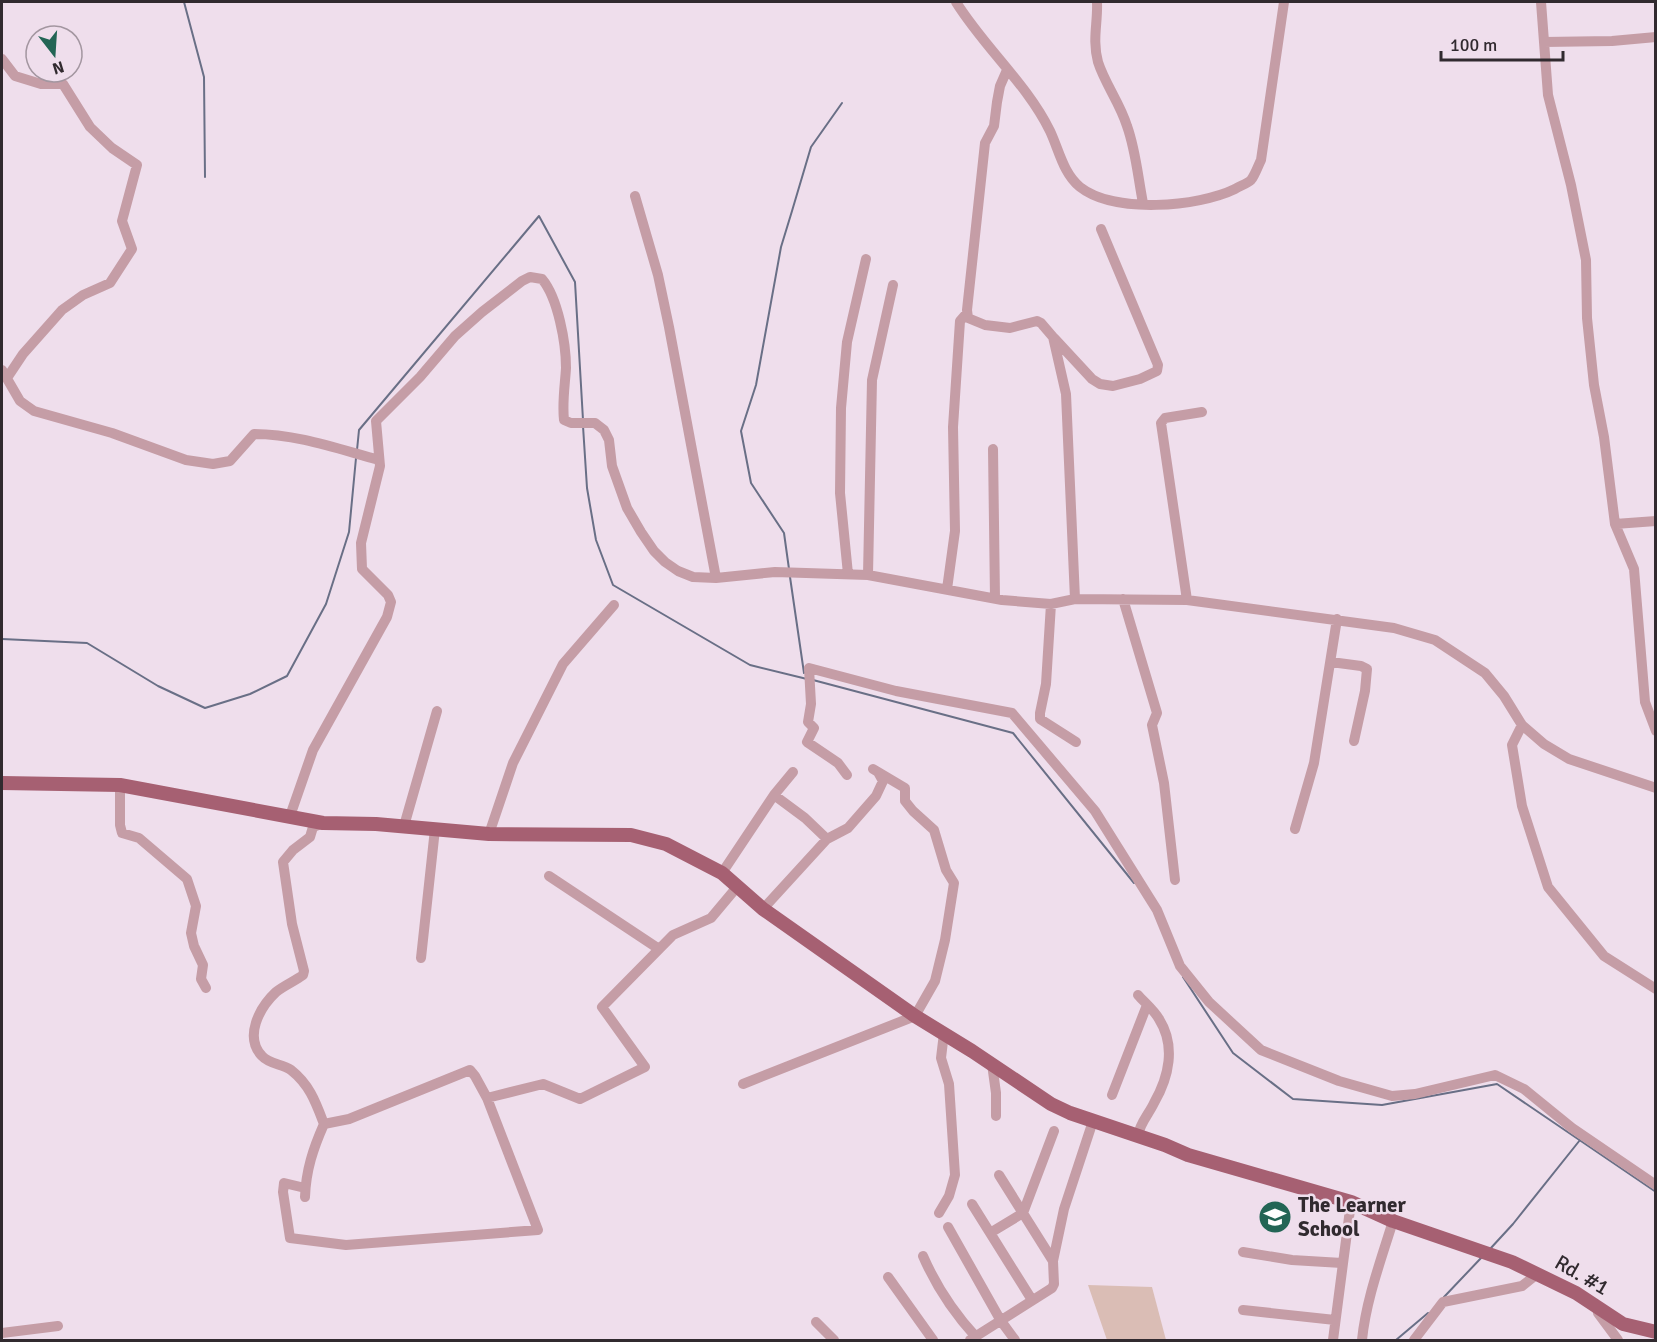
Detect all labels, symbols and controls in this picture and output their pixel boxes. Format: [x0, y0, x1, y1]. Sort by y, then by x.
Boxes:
north arrow [24, 24, 84, 84]
scale bar [1441, 24, 1562, 62]
text: 100 m [1450, 34, 1497, 56]
text: N [50, 56, 66, 79]
place label: The Learner School [1298, 1192, 1406, 1242]
school or university icon: The Learner School [1257, 1199, 1293, 1235]
street label: Rd. #1 [1550, 1249, 1614, 1301]

